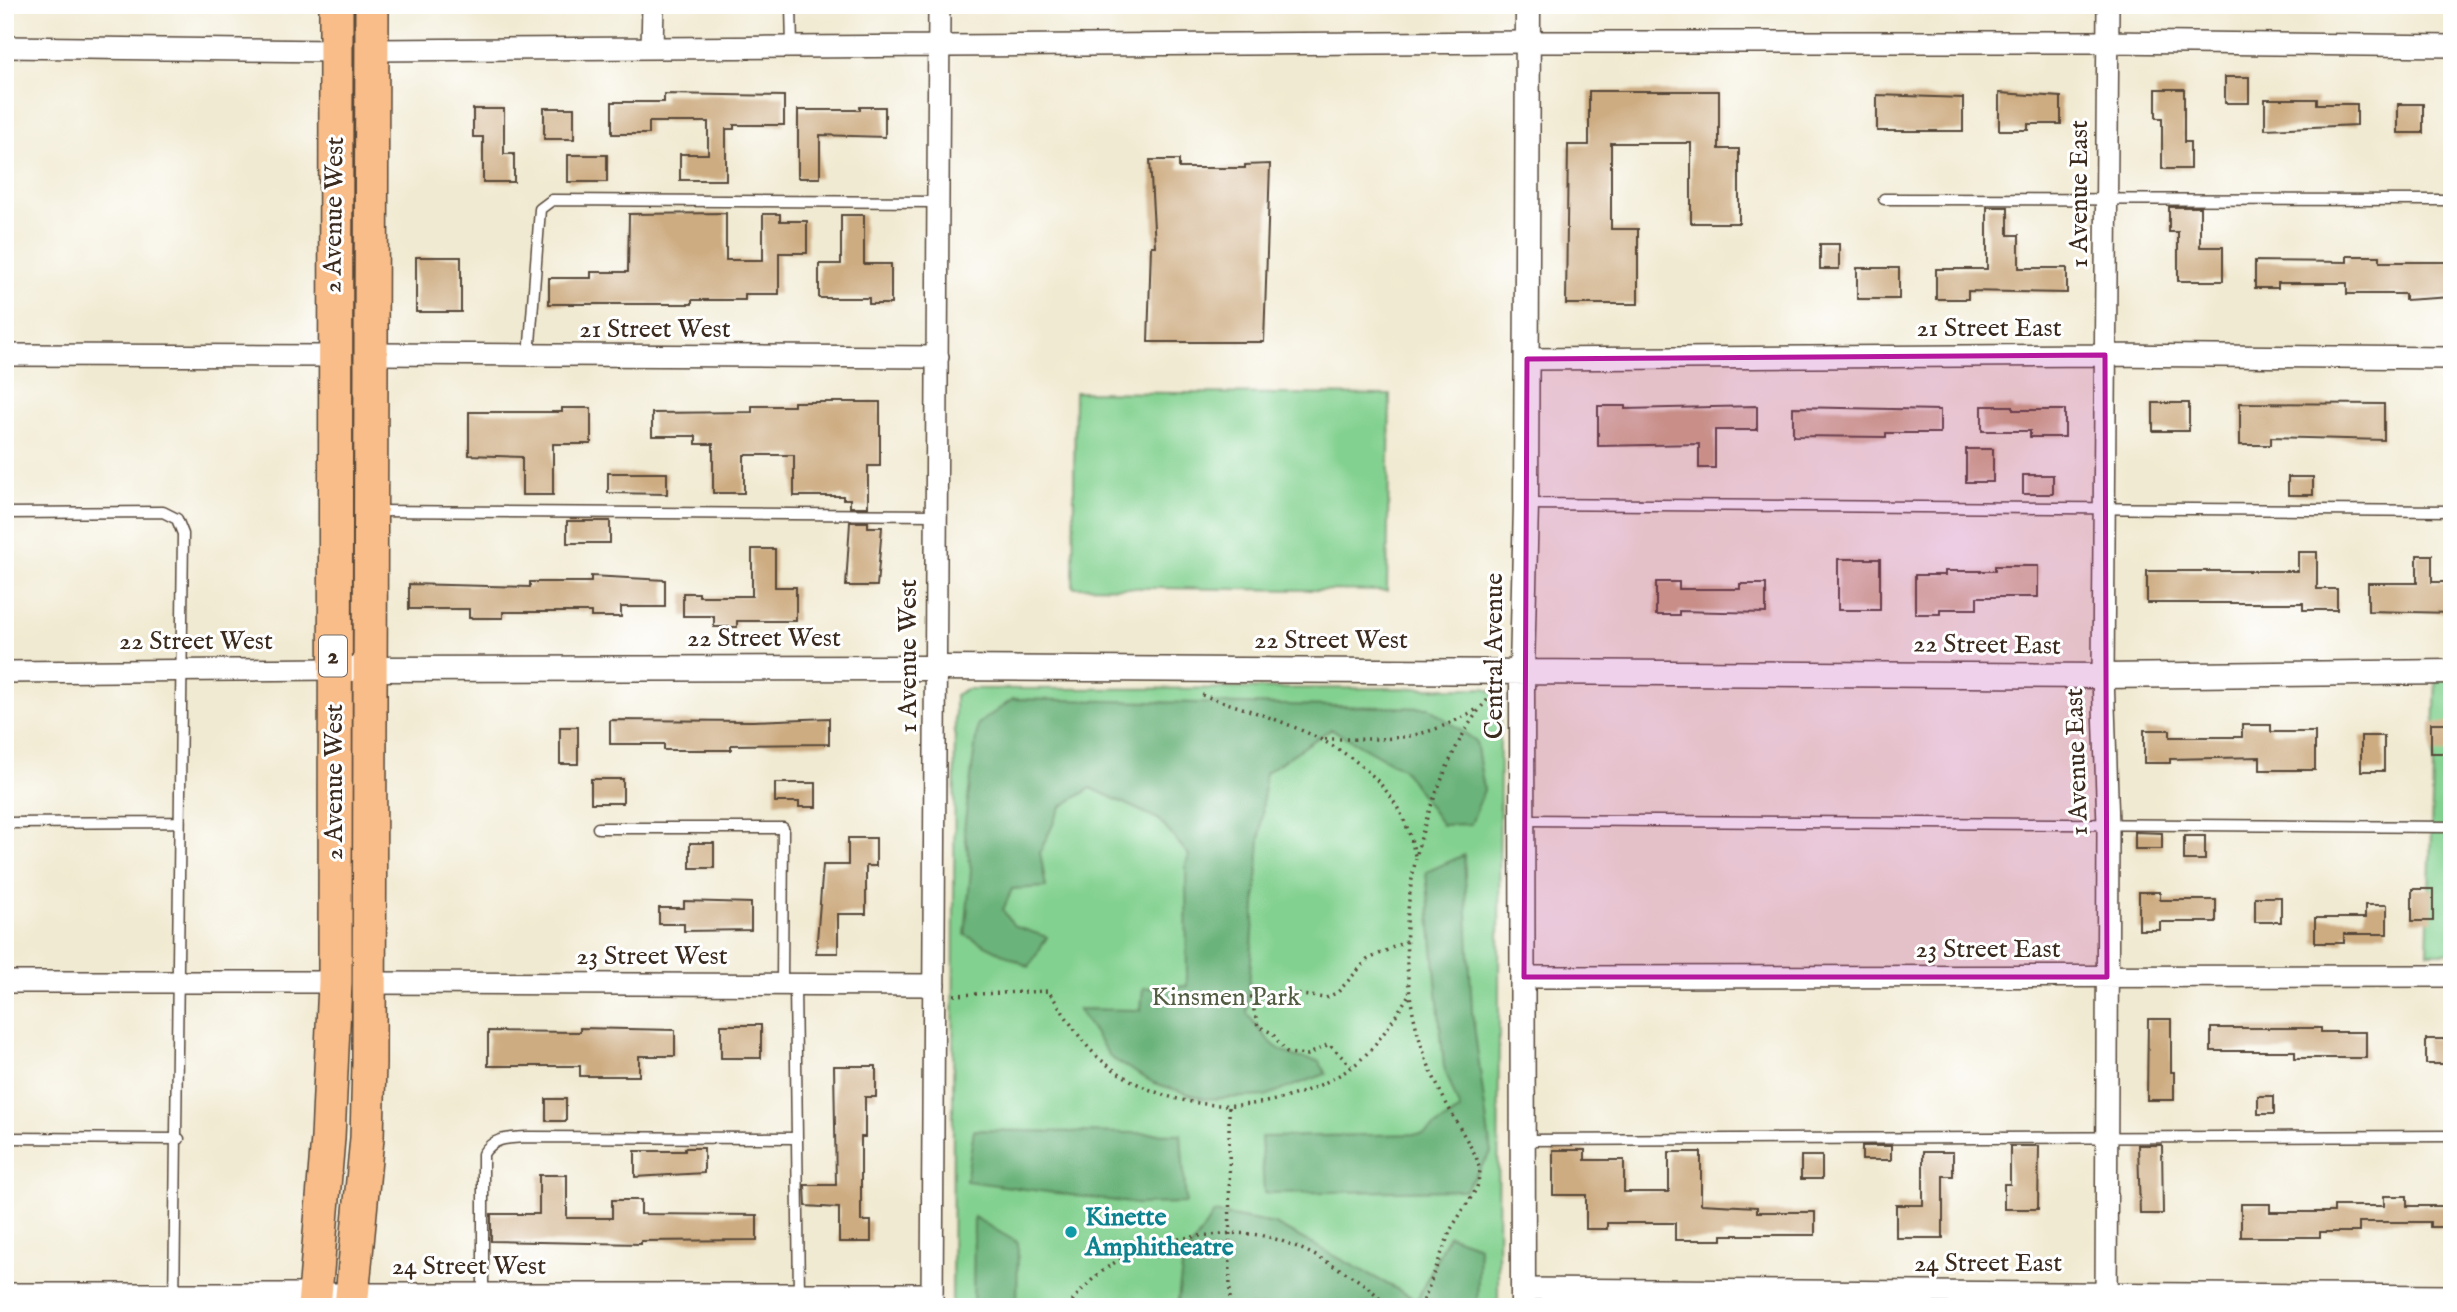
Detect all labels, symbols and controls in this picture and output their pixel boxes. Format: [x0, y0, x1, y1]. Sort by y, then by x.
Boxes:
street label: 1 Avenue East [2063, 120, 2096, 268]
street label: 2 Avenue West [316, 136, 352, 294]
street label: 21 Street East [1916, 312, 2062, 345]
street label: 21 Street West [579, 313, 731, 346]
street label: Central Avenue [1478, 573, 1511, 739]
street label: 1 Avenue West [892, 579, 925, 733]
street label: 22 Street West [687, 622, 841, 655]
street label: 22 Street West [1254, 624, 1408, 657]
street label: 22 Street West [119, 625, 273, 658]
street label: 22 Street East [1913, 627, 2061, 663]
road number: 2 [319, 636, 347, 676]
street label: 1 Avenue East [2058, 688, 2096, 836]
street label: 2 Avenue West [318, 704, 351, 860]
street label: 23 Street East [1915, 933, 2061, 966]
street label: 23 Street West [576, 940, 728, 973]
park label: Kinsmen Park [1151, 981, 1302, 1014]
place label: Kinette Amphitheatre [1084, 1201, 1234, 1264]
marker: Kinette Amphitheatre [1063, 1224, 1079, 1240]
street label: 24 Street East [1914, 1247, 2062, 1280]
street label: 24 Street West [392, 1250, 546, 1283]

